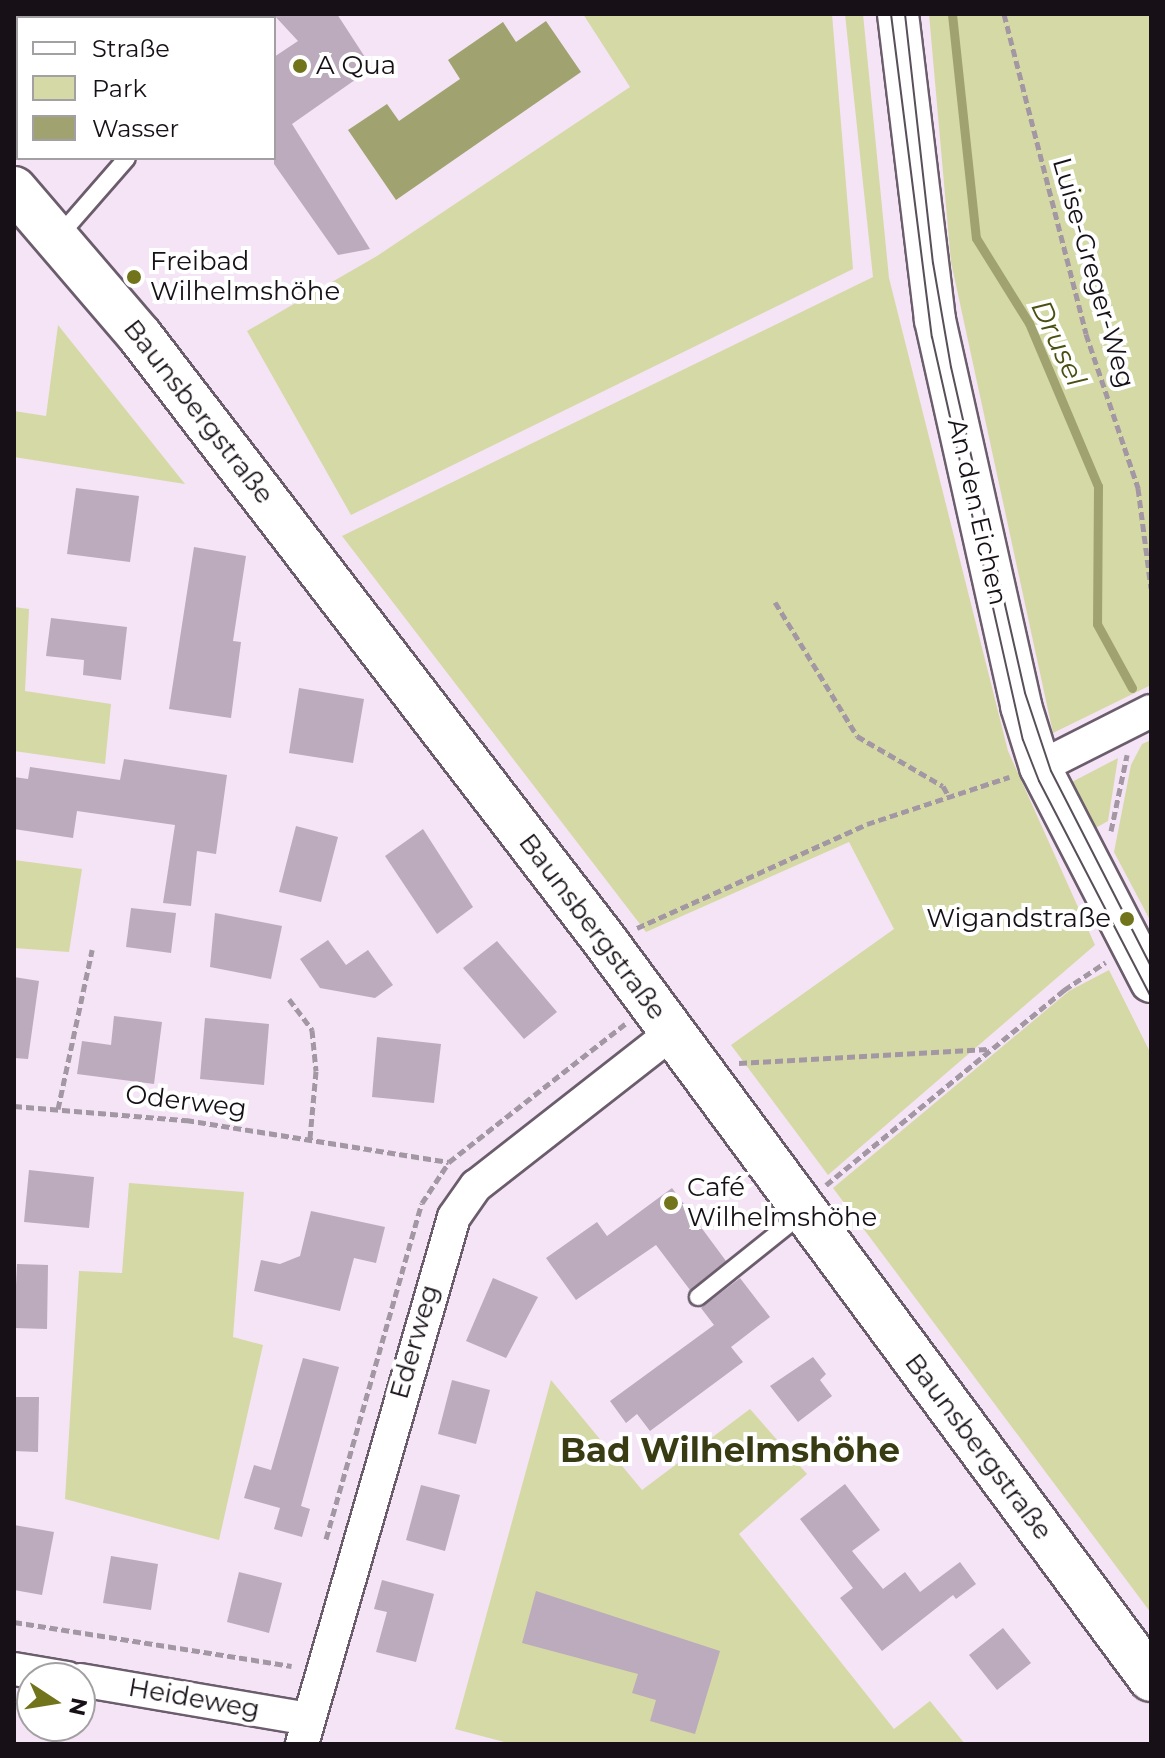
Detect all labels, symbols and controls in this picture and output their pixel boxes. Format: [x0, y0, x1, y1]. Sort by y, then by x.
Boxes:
legend [16, 16, 276, 160]
text: Straße [92, 34, 170, 63]
place label: A Qua [316, 50, 396, 82]
marker: A Qua [291, 57, 309, 75]
text: Park [92, 74, 147, 103]
text: Wasser [92, 114, 179, 143]
street label: Luise-Greger-Weg [1045, 154, 1141, 392]
place label: Freibad Wilhelmshöhe [150, 246, 340, 308]
marker: Freibad Wilhelmshöhe [125, 268, 143, 286]
water label: Drusel [1024, 295, 1094, 391]
street label: Baunsbergstraße [116, 314, 280, 510]
street label: An den Eichen [940, 416, 1014, 608]
street label: Baunsbergstraße [512, 828, 672, 1026]
place label: Wigandstraße [926, 903, 1111, 935]
marker: Wigandstraße [1118, 910, 1136, 928]
street label: Oderweg [124, 1079, 248, 1125]
place label: Café Wilhelmshöhe [687, 1172, 877, 1234]
marker: Café Wilhelmshöhe [662, 1194, 680, 1212]
street label: Ederweg [384, 1281, 446, 1403]
street label: Baunsbergstraße [898, 1348, 1058, 1546]
district label: Bad Wilhelmshöhe [560, 1431, 900, 1471]
north arrow [16, 1662, 96, 1742]
street label: Heideweg [126, 1672, 262, 1726]
text: N [63, 1695, 93, 1718]

